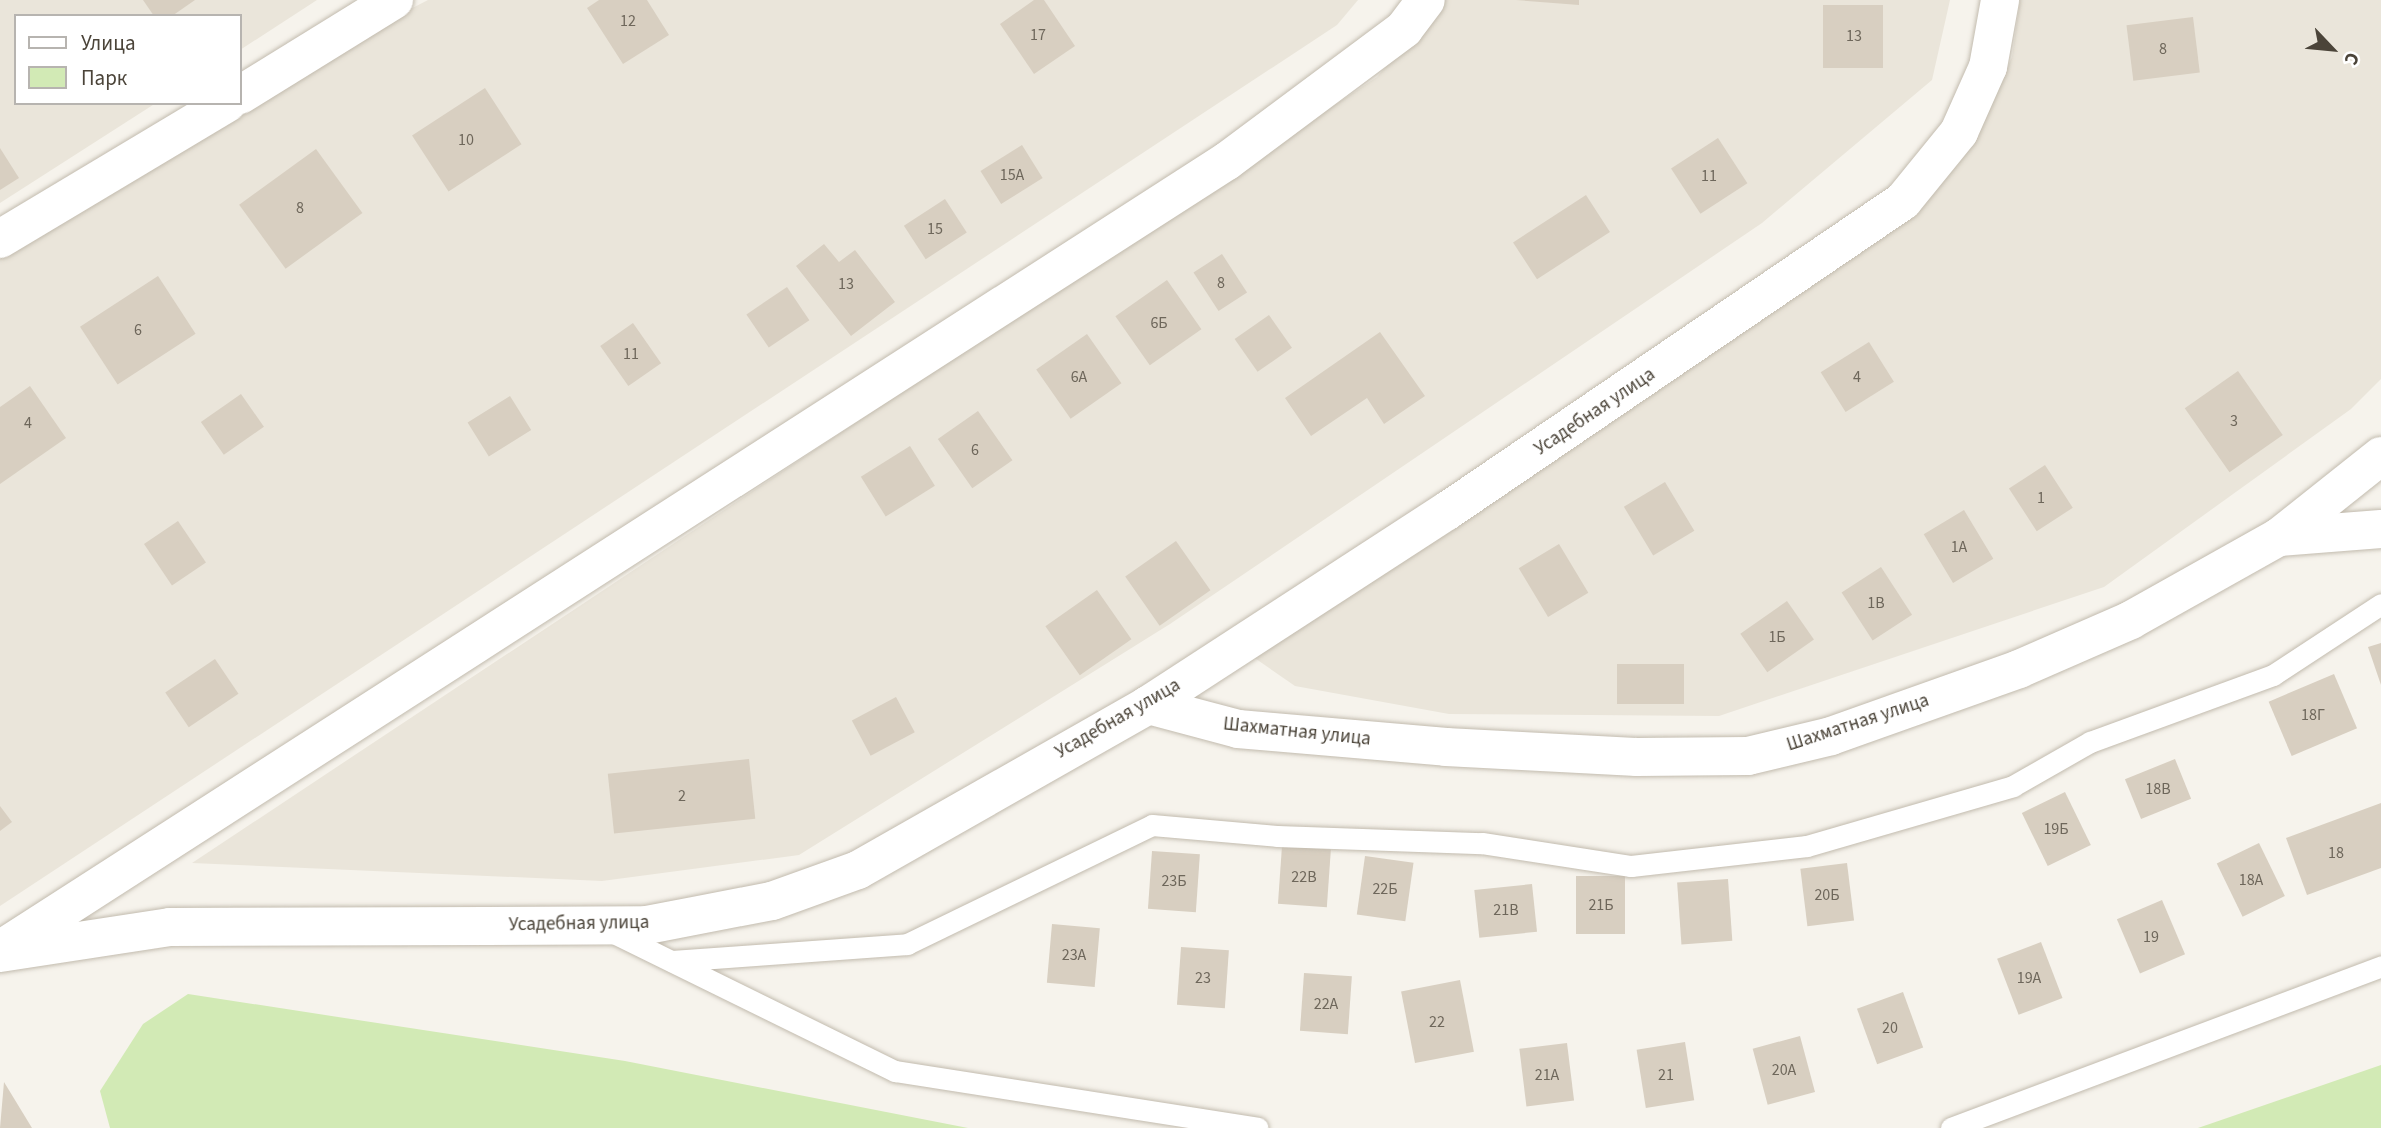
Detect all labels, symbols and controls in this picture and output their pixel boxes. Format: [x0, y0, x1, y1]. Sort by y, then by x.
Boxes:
house number: 12 [620, 11, 636, 31]
legend [14, 14, 242, 105]
north arrow [2297, 14, 2367, 84]
house number: 17 [1030, 25, 1046, 45]
house number: 13 [1846, 26, 1862, 46]
text: Улица [81, 28, 136, 58]
house number: 8 [2159, 39, 2167, 59]
text: С [2337, 48, 2366, 69]
text: Парк [81, 63, 127, 93]
house number: 10 [458, 130, 474, 150]
house number: 15А [1000, 165, 1024, 185]
house number: 11 [1701, 166, 1717, 186]
house number: 8 [296, 198, 304, 218]
house number: 15 [927, 219, 943, 239]
house number: 8 [1217, 273, 1225, 293]
house number: 13 [838, 274, 854, 294]
house number: 6Б [1150, 313, 1168, 333]
house number: 6 [134, 320, 142, 340]
house number: 11 [623, 344, 639, 364]
street label: Усадебная улица [1530, 363, 1660, 461]
house number: 6А [1071, 367, 1087, 387]
house number: 4 [1853, 367, 1861, 387]
house number: 3 [2230, 411, 2238, 431]
house number: 4 [24, 413, 32, 433]
house number: 6 [971, 440, 979, 460]
house number: 1 [2037, 488, 2045, 508]
house number: 1А [1951, 537, 1967, 557]
house number: 1В [1867, 593, 1885, 613]
house number: 1Б [1768, 627, 1786, 647]
street label: Усадебная улица [1051, 674, 1185, 764]
street label: Шахматная улица [1784, 689, 1932, 757]
house number: 18Г [2301, 705, 2325, 725]
street label: Шахматная улица [1222, 713, 1372, 751]
house number: 18В [2145, 779, 2171, 799]
house number: 2 [678, 786, 686, 806]
house number: 19Б [2043, 819, 2069, 839]
house number: 18 [2328, 843, 2344, 863]
house number: 22В [1291, 867, 1317, 887]
house number: 18А [2239, 870, 2263, 890]
house number: 23Б [1161, 871, 1187, 891]
house number: 22Б [1372, 879, 1398, 899]
house number: 20Б [1814, 885, 1840, 905]
house number: 21Б [1588, 895, 1614, 915]
house number: 21В [1493, 900, 1519, 920]
street label: Усадебная улица [509, 911, 649, 937]
house number: 19 [2143, 927, 2159, 947]
house number: 23А [1062, 945, 1086, 965]
house number: 23 [1195, 968, 1211, 988]
house number: 19А [2017, 968, 2041, 988]
house number: 22А [1314, 994, 1338, 1014]
house number: 22 [1429, 1012, 1445, 1032]
house number: 20 [1882, 1018, 1898, 1038]
house number: 20А [1772, 1060, 1796, 1080]
house number: 21А [1535, 1065, 1559, 1085]
house number: 21 [1658, 1065, 1674, 1085]

